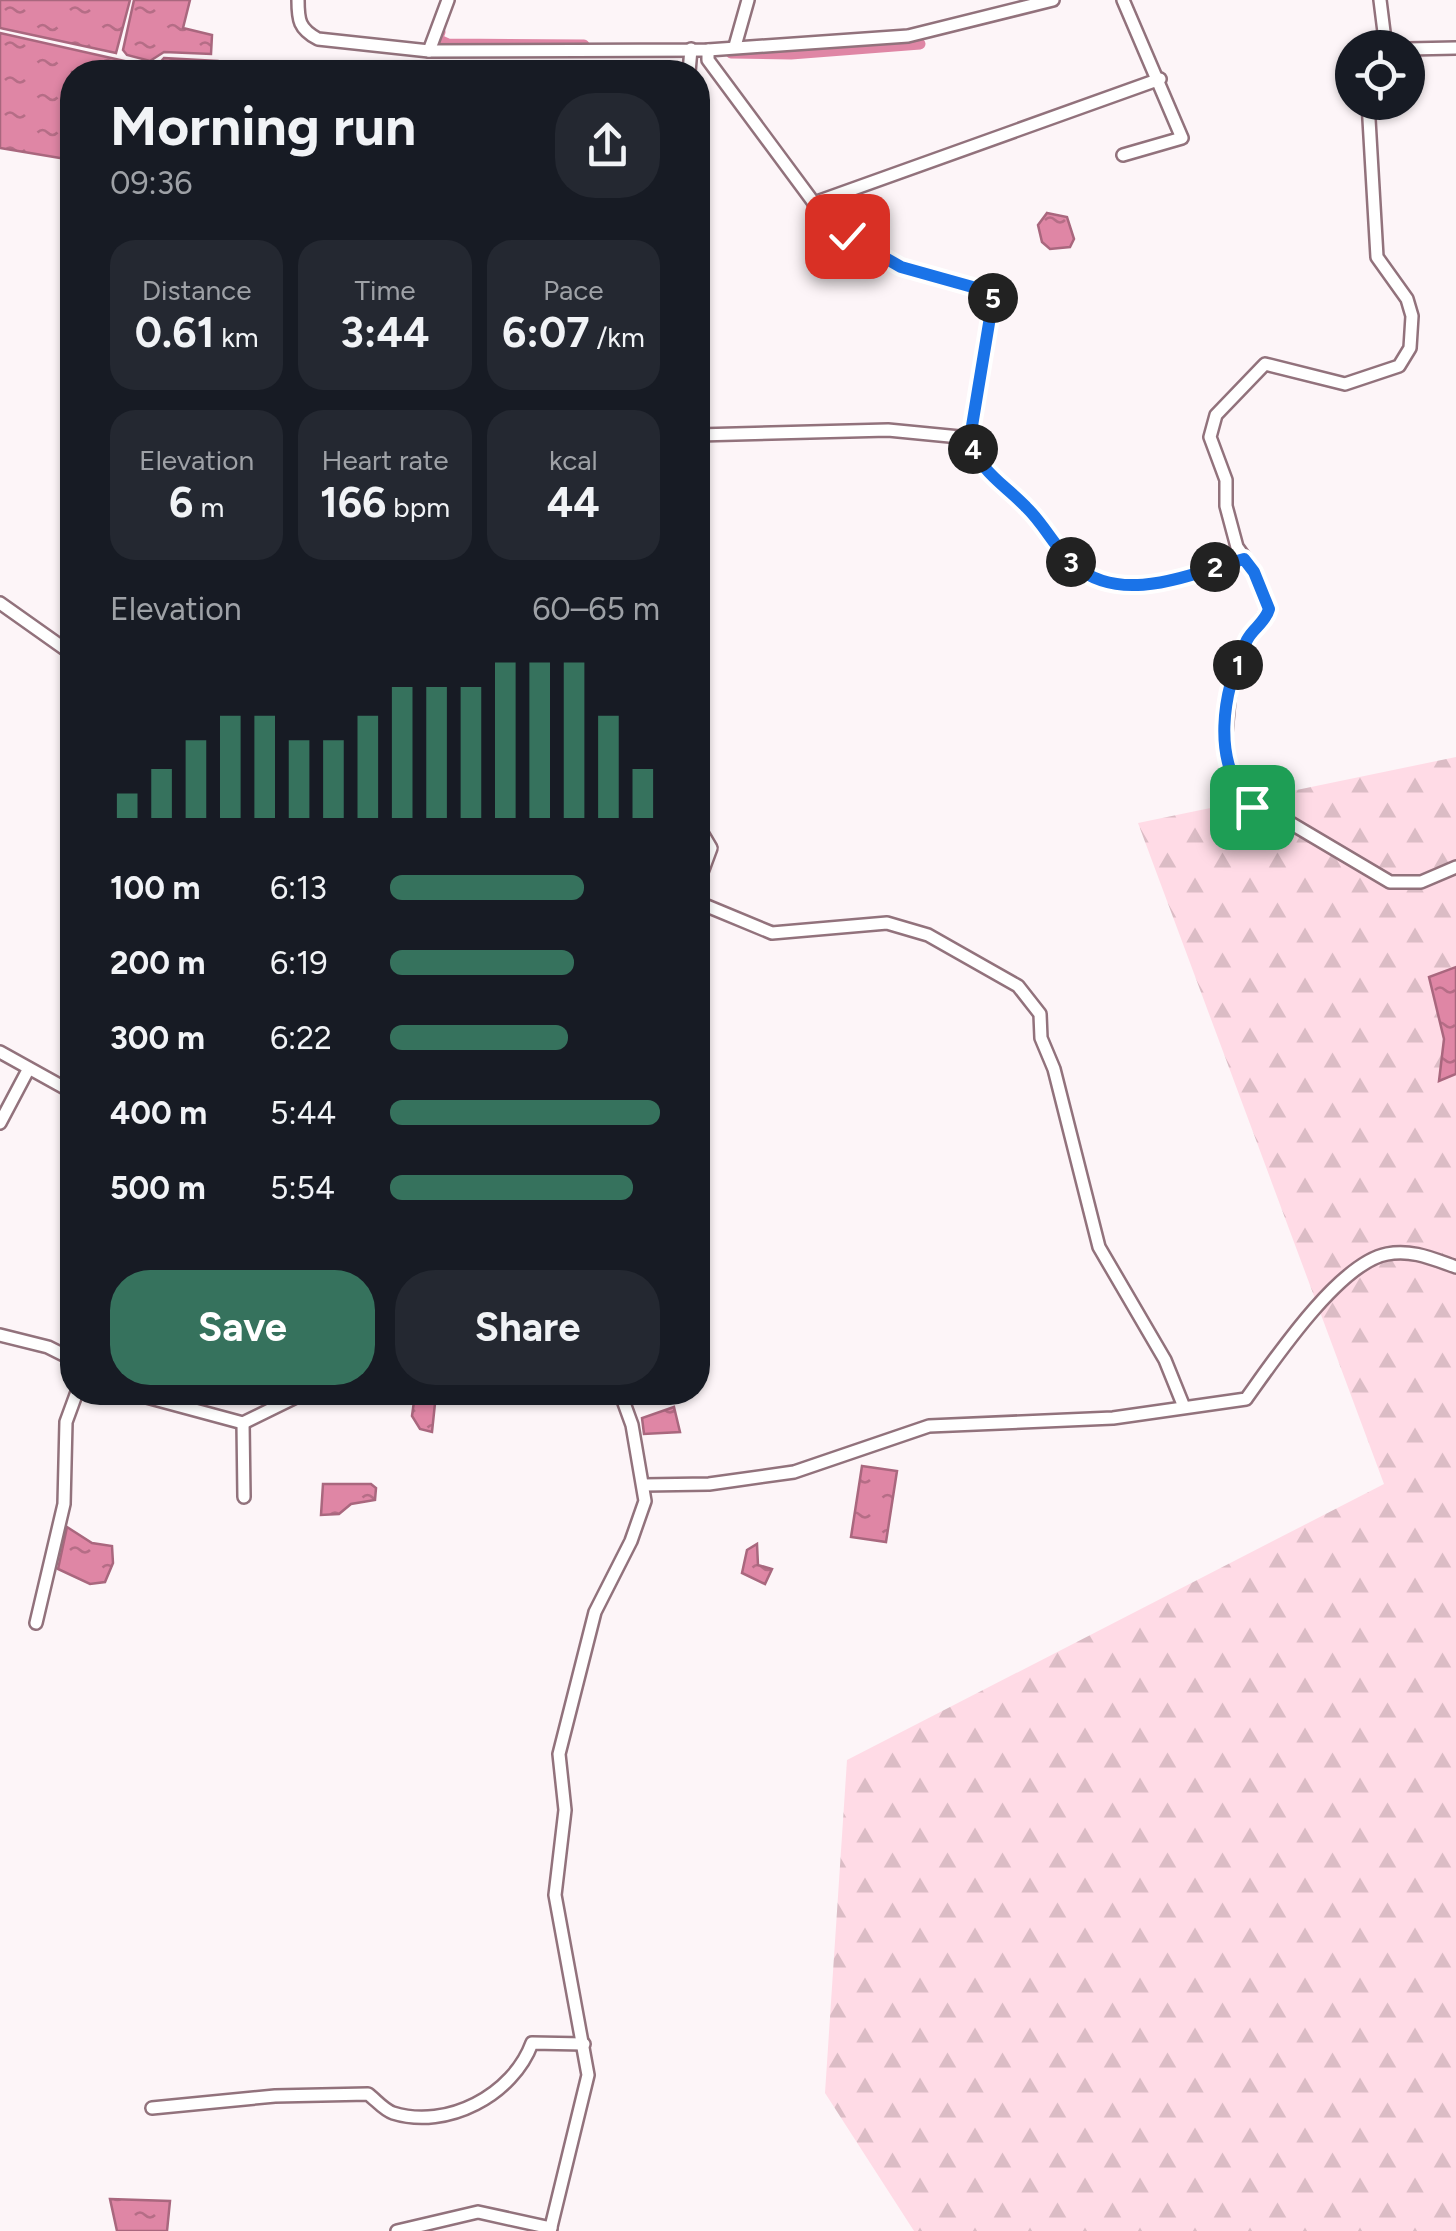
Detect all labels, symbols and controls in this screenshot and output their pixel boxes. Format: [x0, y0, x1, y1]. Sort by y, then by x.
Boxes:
map controls [1335, 30, 1425, 120]
button: locate [1335, 30, 1425, 120]
text: Morning run [110, 93, 416, 159]
button: share [555, 93, 660, 198]
text: 09:36 [110, 164, 192, 202]
pin [805, 194, 890, 279]
icon: check [820, 209, 875, 264]
text: Distance [142, 273, 252, 307]
text: Time [354, 273, 416, 307]
text: Pace [543, 273, 604, 307]
pin: 5 [968, 273, 1018, 323]
text: 5 [985, 281, 1001, 315]
text: 0.61 [135, 307, 214, 358]
text: 3:44 [340, 307, 430, 358]
text: 6:07 [502, 307, 590, 358]
text: km [214, 320, 259, 354]
text: /km [590, 320, 645, 354]
pin: 4 [948, 424, 998, 474]
text: 4 [964, 432, 982, 466]
text: Elevation [139, 443, 254, 477]
text: Heart rate [321, 443, 449, 477]
text: kcal [549, 443, 598, 477]
text: 6 [169, 477, 193, 528]
text: 166 [320, 477, 386, 528]
text: 44 [547, 477, 600, 528]
text: m [193, 490, 224, 524]
text: bpm [386, 490, 450, 524]
pin: 3 [1046, 537, 1096, 587]
pin: 2 [1190, 542, 1240, 592]
text: 3 [1063, 545, 1079, 579]
text: 2 [1207, 550, 1223, 584]
text: Elevation [110, 590, 242, 628]
text: 60–65 m [532, 590, 660, 628]
pin: 1 [1213, 640, 1263, 690]
text: 1 [1232, 648, 1244, 682]
pin [1210, 765, 1295, 850]
icon: arrive [1225, 780, 1280, 835]
text: 100 m [110, 869, 201, 907]
text: 6:13 [270, 869, 327, 907]
text: 200 m [110, 944, 206, 982]
text: 6:19 [270, 944, 328, 982]
text: 300 m [110, 1019, 205, 1057]
text: 6:22 [270, 1019, 332, 1057]
text: 400 m [110, 1094, 207, 1132]
text: 5:44 [270, 1094, 336, 1132]
text: 500 m [110, 1169, 206, 1207]
text: 5:54 [270, 1169, 335, 1207]
button: Save [110, 1270, 375, 1385]
button: Share [395, 1270, 660, 1385]

